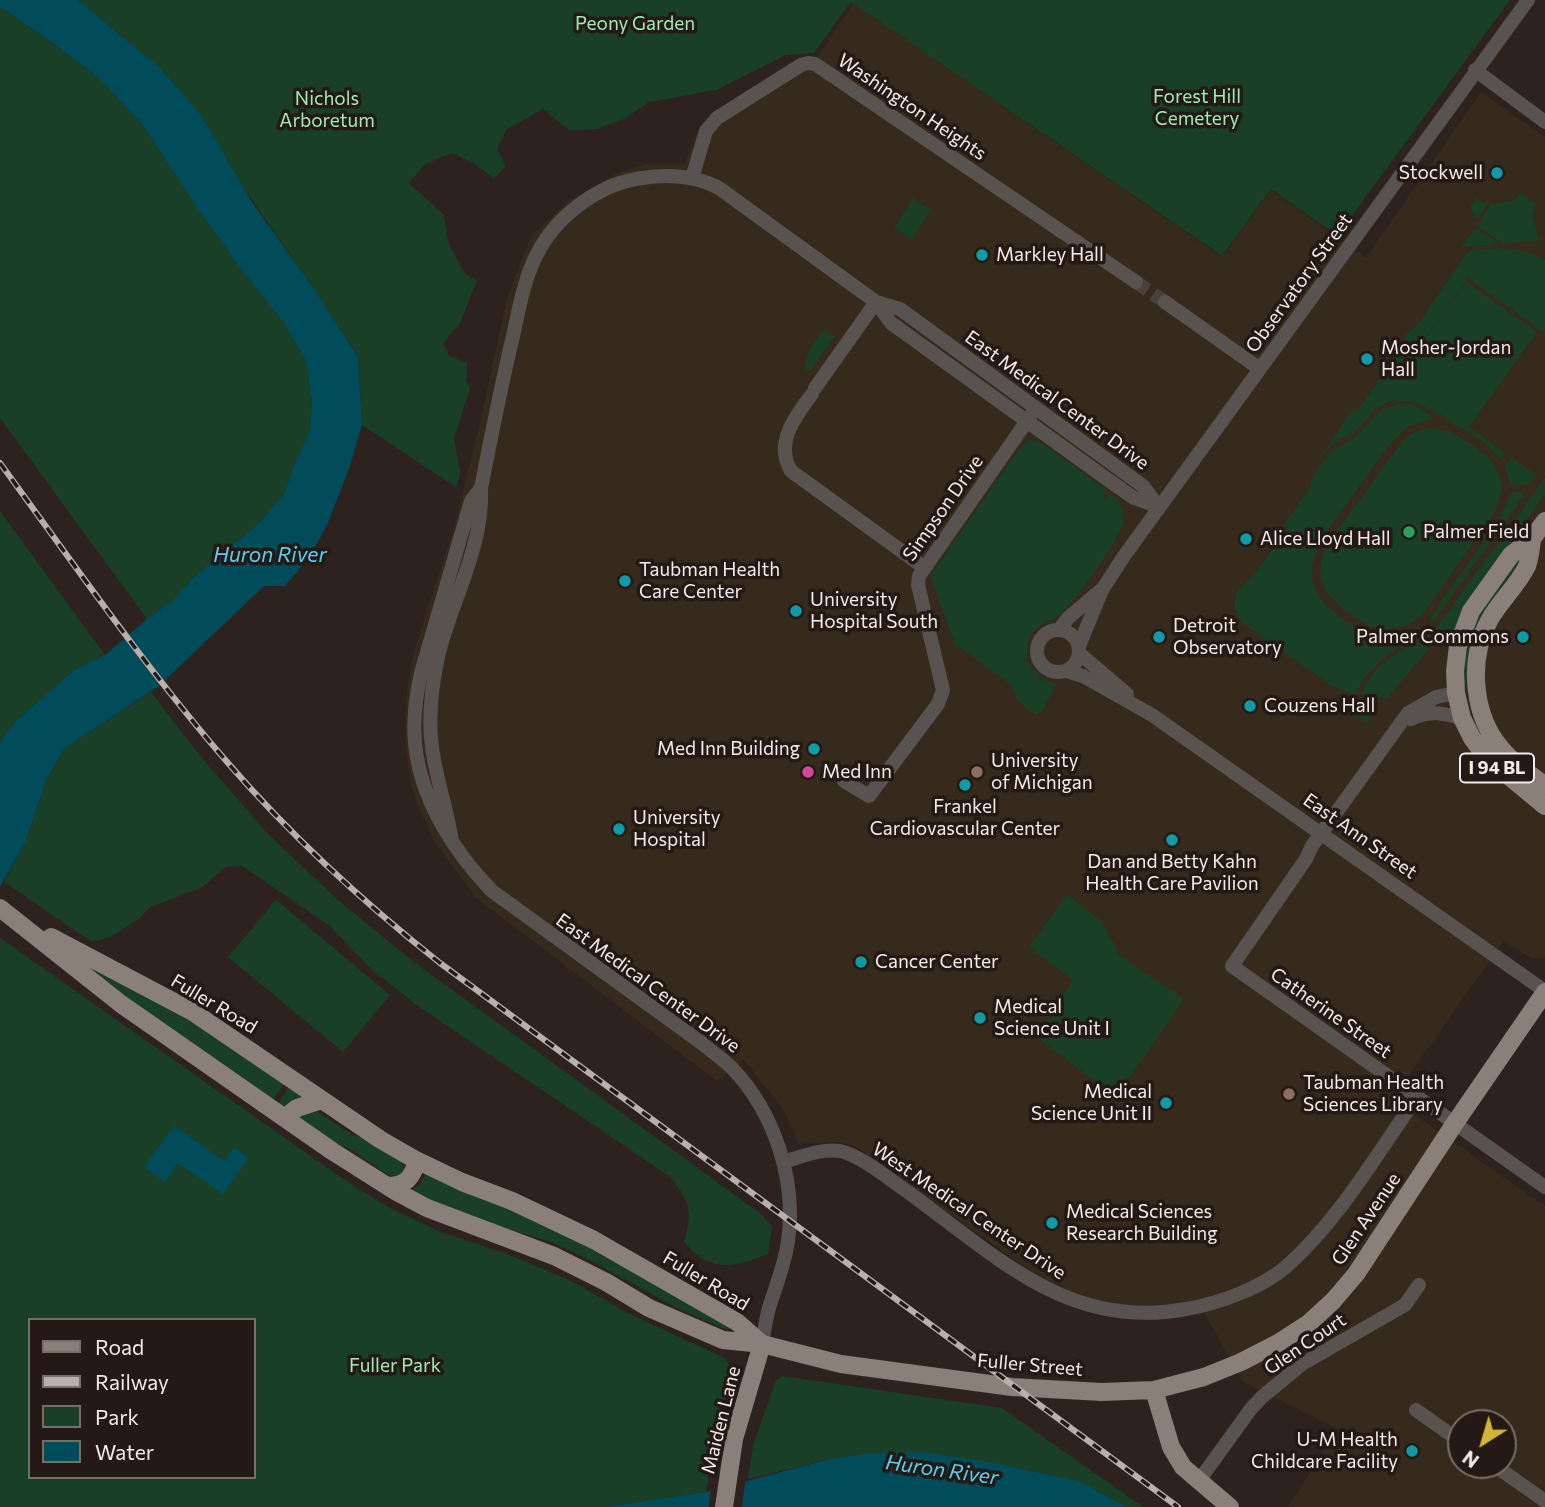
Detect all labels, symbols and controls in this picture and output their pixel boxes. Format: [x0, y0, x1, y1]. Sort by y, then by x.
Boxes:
park label: Peony Garden [575, 13, 695, 35]
street label: Washington Heights [833, 49, 991, 165]
park label: Forest Hill Cemetery [1153, 86, 1241, 130]
park label: Nichols Arboretum [279, 88, 375, 132]
place label: Stockwell [1399, 162, 1483, 184]
marker: Stockwell [1489, 165, 1505, 181]
street label: Observatory Street [1241, 209, 1357, 357]
place label: Markley Hall [996, 244, 1104, 266]
marker: Markley Hall [974, 247, 990, 263]
street label: East Medical Center Drive [961, 326, 1153, 474]
place label: Mosher-Jordan Hall [1381, 337, 1511, 381]
marker: Mosher-Jordan Hall [1359, 351, 1375, 367]
street label: Simpson Drive [898, 451, 988, 565]
place label: Palmer Field [1423, 521, 1529, 543]
marker: Palmer Field [1401, 524, 1417, 540]
place label: Alice Lloyd Hall [1260, 528, 1391, 550]
marker: Alice Lloyd Hall [1238, 531, 1254, 547]
water label: Huron River [213, 542, 327, 568]
place label: Taubman Health Care Center [639, 559, 780, 603]
marker: Taubman Health Care Center [617, 573, 633, 589]
place label: University Hospital South [810, 589, 938, 633]
marker: University Hospital South [788, 603, 804, 619]
place label: Detroit Observatory [1173, 615, 1282, 659]
place label: Palmer Commons [1356, 626, 1509, 648]
marker: Detroit Observatory [1151, 629, 1167, 645]
marker: Palmer Commons [1515, 629, 1531, 645]
place label: Couzens Hall [1264, 695, 1375, 717]
marker: Couzens Hall [1242, 698, 1258, 714]
place label: Med Inn Building [657, 738, 800, 760]
marker: Med Inn Building [806, 741, 822, 757]
place label: University of Michigan [991, 750, 1093, 794]
road number: I 94 BL [1460, 754, 1534, 782]
place label: Med Inn [822, 761, 892, 783]
marker: Med Inn [800, 764, 816, 780]
marker: University of Michigan [969, 764, 985, 780]
marker: Frankel Cardiovascular Center [957, 777, 973, 793]
street label: East Ann Street [1299, 788, 1421, 884]
place label: Frankel Cardiovascular Center [870, 796, 1060, 840]
place label: University Hospital [633, 807, 720, 851]
marker: University Hospital [611, 821, 627, 837]
marker: Dan and Betty Kahn Health Care Pavilion [1164, 832, 1180, 848]
place label: Dan and Betty Kahn Health Care Pavilion [1085, 851, 1259, 895]
street label: East Medical Center Drive [552, 909, 744, 1057]
place label: Cancer Center [875, 951, 999, 973]
marker: Cancer Center [853, 954, 869, 970]
street label: Catherine Street [1266, 963, 1396, 1063]
street label: Fuller Road [167, 969, 261, 1039]
place label: Medical Science Unit I [994, 996, 1110, 1040]
marker: Medical Science Unit I [972, 1010, 988, 1026]
place label: Taubman Health Sciences Library [1303, 1072, 1444, 1116]
place label: Medical Science Unit II [1031, 1081, 1152, 1125]
marker: Taubman Health Sciences Library [1281, 1086, 1297, 1102]
marker: Medical Science Unit II [1158, 1095, 1174, 1111]
street label: West Medical Center Drive [868, 1138, 1070, 1284]
street label: Glen Avenue [1327, 1168, 1405, 1270]
place label: Medical Sciences Research Building [1066, 1201, 1218, 1245]
marker: Medical Sciences Research Building [1044, 1215, 1060, 1231]
street label: Fuller Road [659, 1246, 753, 1316]
street label: Glen Court [1260, 1308, 1350, 1380]
legend [28, 1318, 256, 1479]
text: Road [95, 1334, 144, 1359]
street label: Fuller Street [976, 1349, 1084, 1381]
park label: Fuller Park [349, 1355, 441, 1377]
street label: Maiden Lane [697, 1364, 745, 1476]
text: Railway [95, 1369, 169, 1394]
text: Park [95, 1404, 139, 1429]
north arrow [1447, 1409, 1517, 1479]
place label: U-M Health Childcare Facility [1251, 1429, 1398, 1473]
text: Water [95, 1439, 154, 1464]
marker: U-M Health Childcare Facility [1404, 1443, 1420, 1459]
text: N [1458, 1446, 1483, 1473]
water label: Huron River [884, 1450, 1000, 1490]

